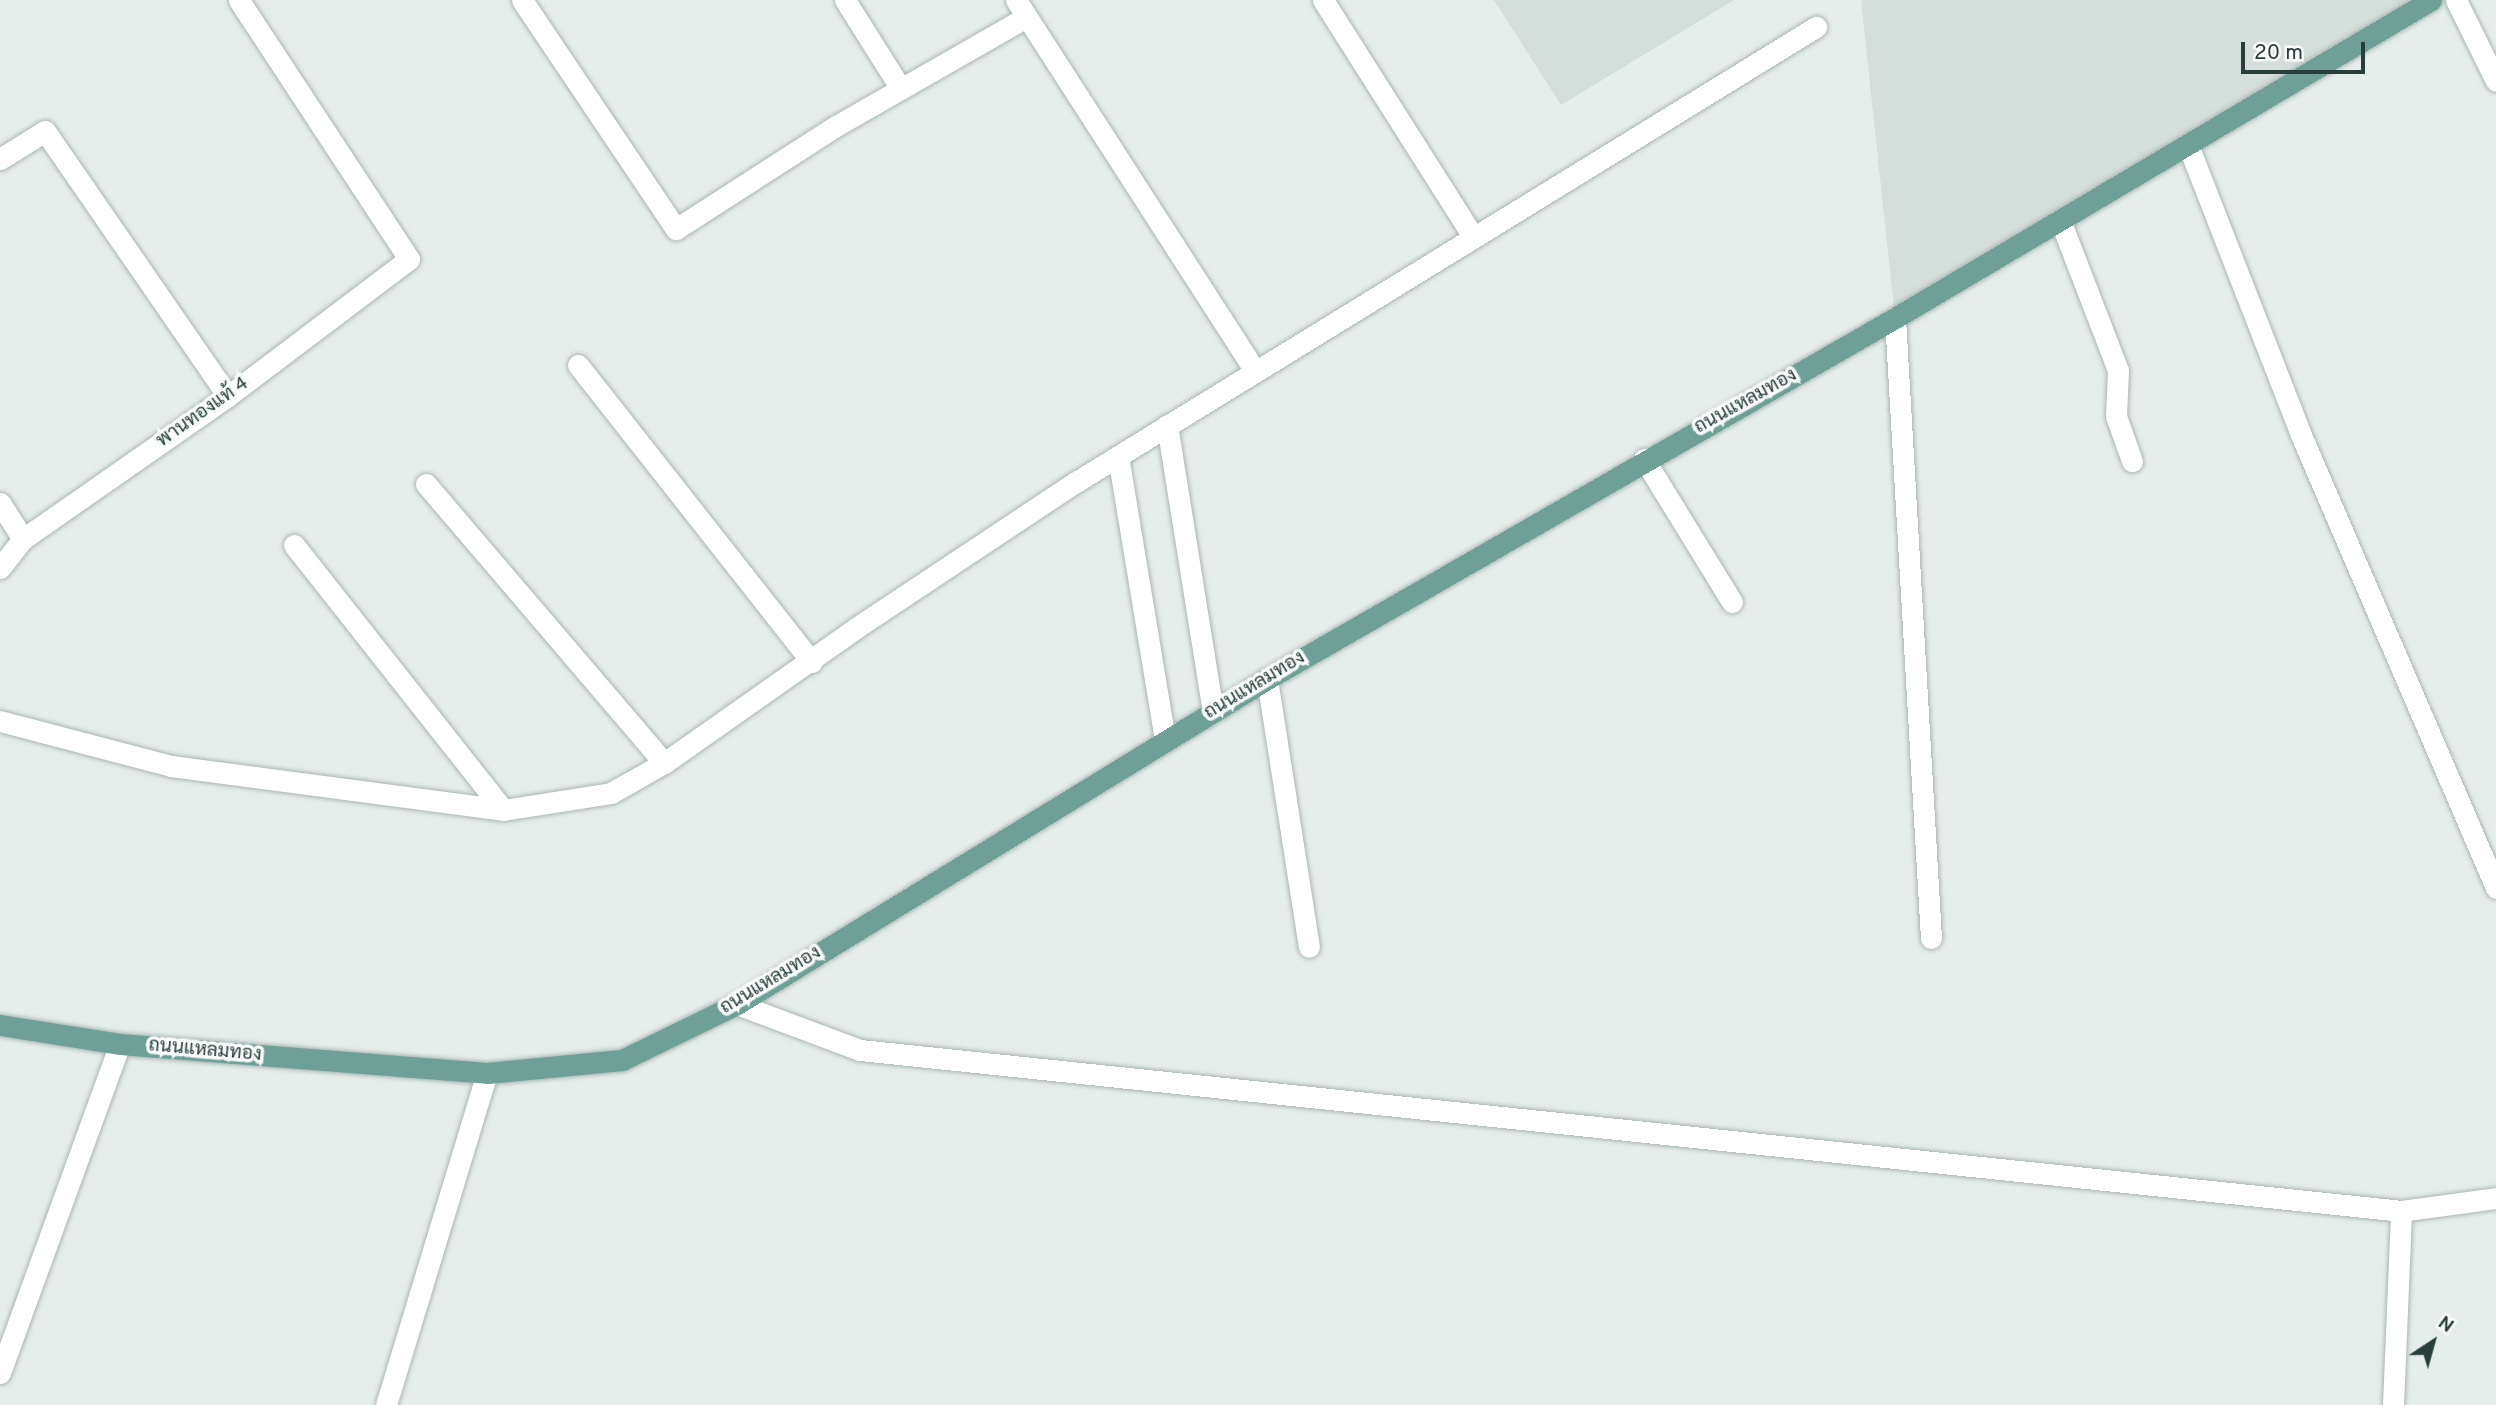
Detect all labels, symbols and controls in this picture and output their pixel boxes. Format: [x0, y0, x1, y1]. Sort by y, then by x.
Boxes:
scale bar [2244, 28, 2368, 72]
text: 20 m [2254, 40, 2303, 67]
street label: ถนนแหลมทอง [1691, 365, 1801, 439]
street label: พานทองแท้ 4 [153, 373, 253, 453]
street label: ถนนแหลมทอง [1201, 647, 1309, 725]
street label: ถนนแหลมทอง [717, 942, 825, 1020]
street label: ถนนแหลมทอง [148, 1035, 262, 1067]
north arrow [2398, 1307, 2468, 1377]
text: N [2433, 1311, 2458, 1339]

